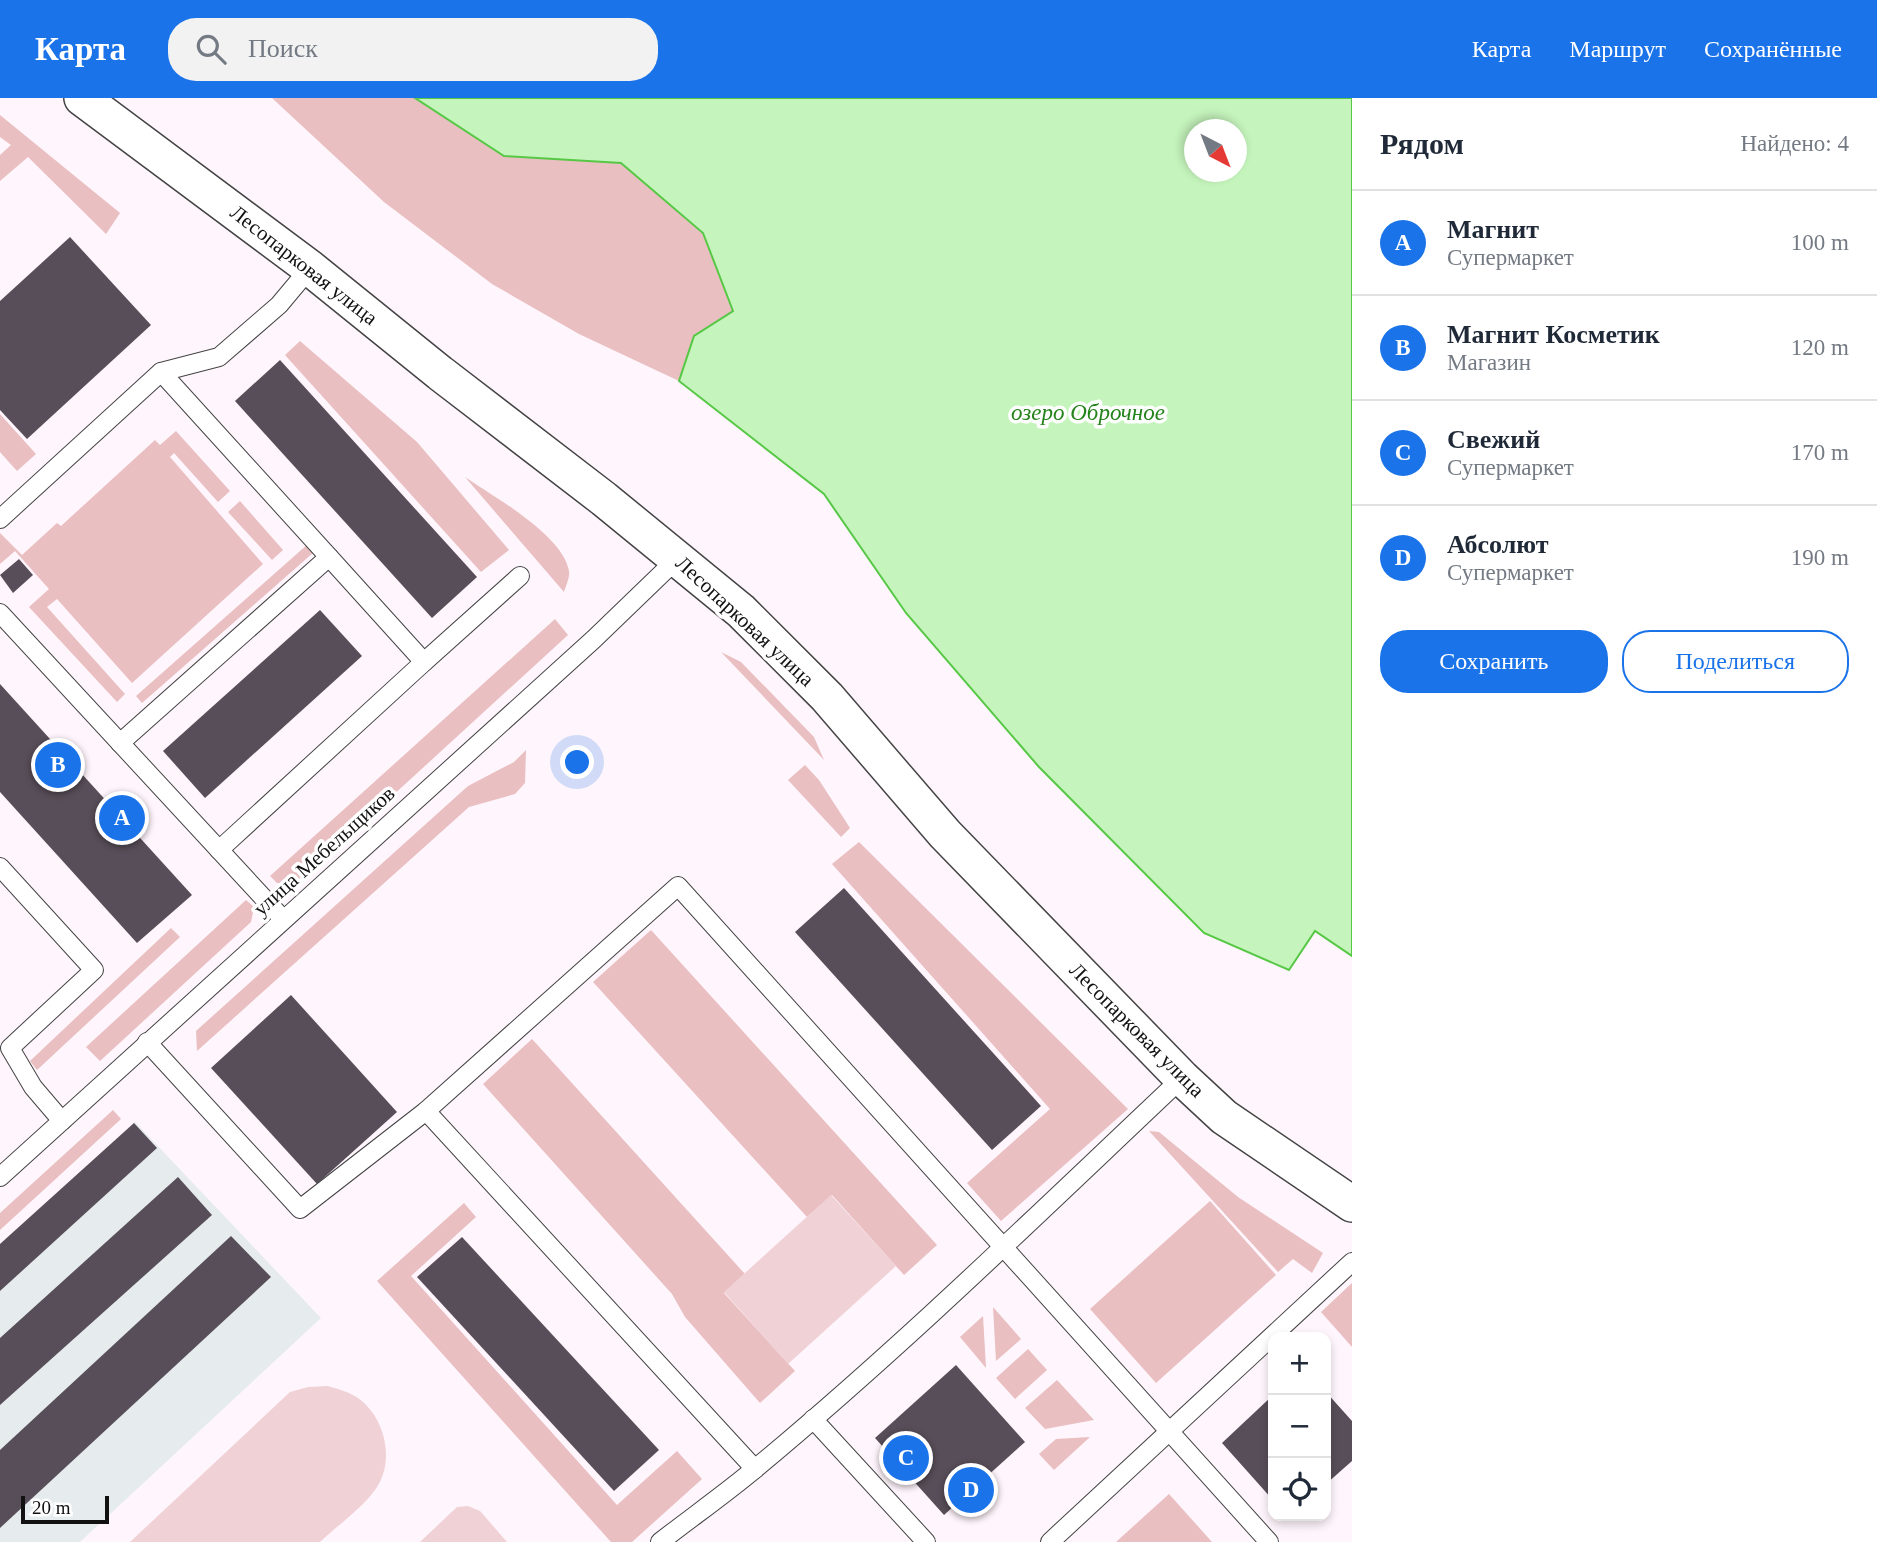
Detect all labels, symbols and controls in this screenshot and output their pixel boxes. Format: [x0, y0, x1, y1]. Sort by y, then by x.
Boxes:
search box [168, 18, 658, 81]
icon: search [192, 30, 230, 68]
text: Карта [35, 31, 126, 67]
text: Поиск [248, 34, 318, 63]
text: Карта [1472, 36, 1531, 62]
text: Маршрут [1569, 36, 1666, 62]
text: Сохранённые [1704, 36, 1842, 62]
north arrow [1184, 119, 1247, 182]
text: Рядом [1380, 127, 1464, 160]
text: Найдено: 4 [1741, 131, 1849, 156]
street label: Лесопарковая улица [226, 200, 383, 330]
text: Магнит [1447, 215, 1539, 244]
text: A [1395, 230, 1411, 255]
text: 100 m [1791, 230, 1849, 255]
text: Супермаркет [1447, 245, 1574, 270]
text: Магнит Косметик [1447, 320, 1660, 349]
text: B [1395, 335, 1411, 360]
text: 120 m [1791, 335, 1849, 360]
text: Магазин [1447, 350, 1531, 375]
water label: озеро Оброчное [1011, 400, 1165, 425]
text: Свежий [1447, 425, 1540, 454]
text: C [1395, 440, 1411, 465]
text: 170 m [1791, 440, 1849, 465]
text: Супермаркет [1447, 455, 1574, 480]
text: Абсолют [1447, 530, 1549, 559]
text: D [1395, 545, 1411, 570]
text: 190 m [1791, 545, 1849, 570]
street label: Лесопарковая улица [671, 551, 820, 692]
text: Супермаркет [1447, 560, 1574, 585]
button: Сохранить [1380, 630, 1608, 693]
button: Поделиться [1622, 630, 1849, 693]
pin: B [35, 739, 81, 791]
your location [560, 745, 594, 779]
street label: улица Мебельщиков [249, 781, 400, 921]
pin: A [99, 792, 145, 844]
street label: Лесопарковая улица [1065, 958, 1210, 1103]
map controls [1268, 1332, 1331, 1521]
button: + [1268, 1332, 1331, 1395]
button: − [1268, 1395, 1331, 1458]
pin: C [883, 1432, 929, 1484]
button: locate [1268, 1458, 1331, 1521]
pin: D [948, 1464, 994, 1516]
scale bar [21, 1493, 108, 1525]
text: 20 m [32, 1497, 71, 1518]

